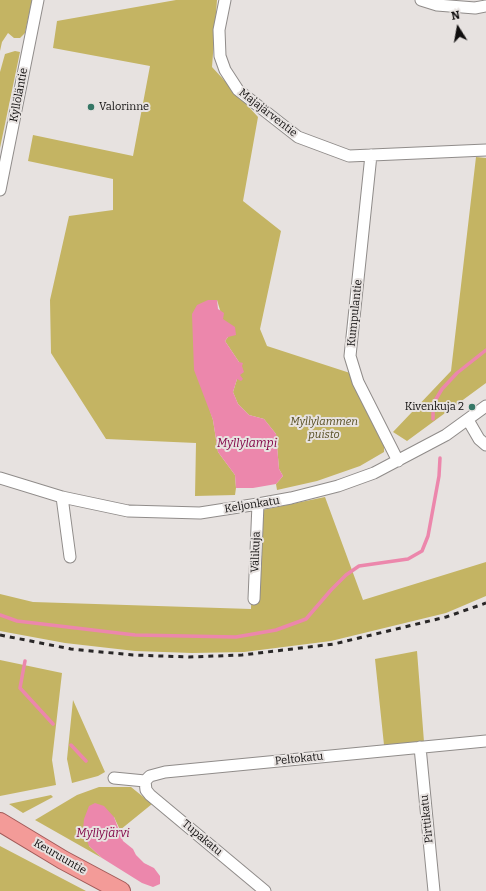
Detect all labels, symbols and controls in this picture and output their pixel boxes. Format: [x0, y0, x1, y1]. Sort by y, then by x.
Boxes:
north arrow [438, 8, 478, 48]
text: N [450, 9, 461, 23]
street label: Kyllöläntie [7, 67, 31, 123]
street label: Majajärventie [236, 86, 300, 140]
place label: Valorinne [99, 100, 149, 114]
marker: Valorinne [86, 102, 96, 112]
street label: Kumpulantie [345, 279, 365, 347]
place label: Kivenkuja 2 [405, 400, 464, 414]
marker: Kivenkuja 2 [467, 402, 477, 412]
park label: Myllylammen puisto [290, 415, 358, 441]
water label: Myllylampi [217, 437, 277, 451]
street label: Keljonkatu [224, 494, 280, 516]
street label: Välikuja [249, 531, 263, 573]
street label: Peltokatu [274, 750, 324, 768]
street label: Pirttikatu [418, 794, 436, 844]
street label: Tupakatu [179, 817, 225, 859]
water label: Myllyjärvi [76, 827, 130, 841]
street label: Keuruuntie [31, 837, 89, 877]

